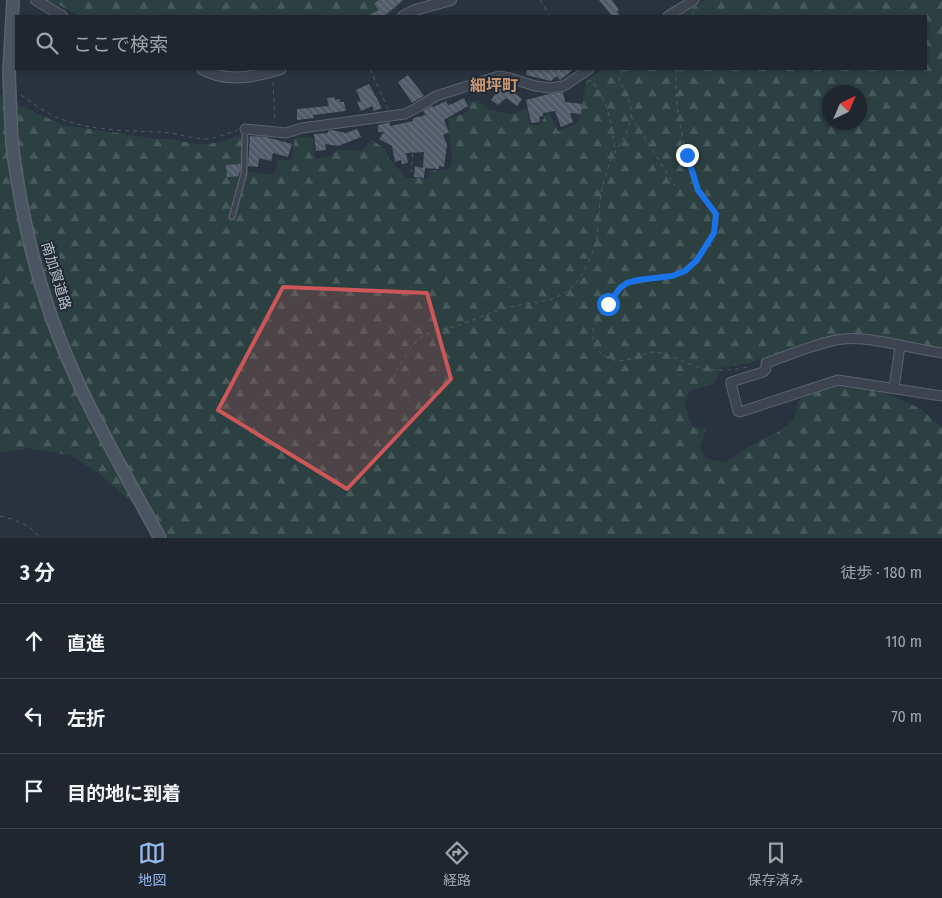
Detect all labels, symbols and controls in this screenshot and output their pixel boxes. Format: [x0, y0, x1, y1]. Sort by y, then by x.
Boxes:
search box [15, 15, 927, 70]
icon: search [33, 29, 61, 57]
text: ここで検索 [73, 33, 168, 56]
district label: 細坪町 [470, 76, 518, 95]
north arrow [822, 85, 867, 130]
route end [676, 144, 699, 167]
street label: 南加賀道路 [38, 240, 74, 312]
route start [597, 293, 620, 316]
text: 3 分 [20, 560, 55, 586]
text: 徒歩 · 180 m [840, 563, 922, 582]
icon: ahead [20, 627, 48, 655]
text: 直進 [67, 632, 105, 655]
text: 110 m [885, 632, 922, 651]
icon: left [20, 702, 48, 730]
text: 左折 [67, 707, 105, 730]
text: 70 m [891, 707, 922, 726]
icon: arrive [20, 777, 48, 805]
text: 目的地に到着 [67, 782, 181, 805]
tab: 地図 [138, 839, 166, 889]
tab: 経路 [443, 839, 471, 889]
tab: 保存済み [748, 839, 804, 889]

